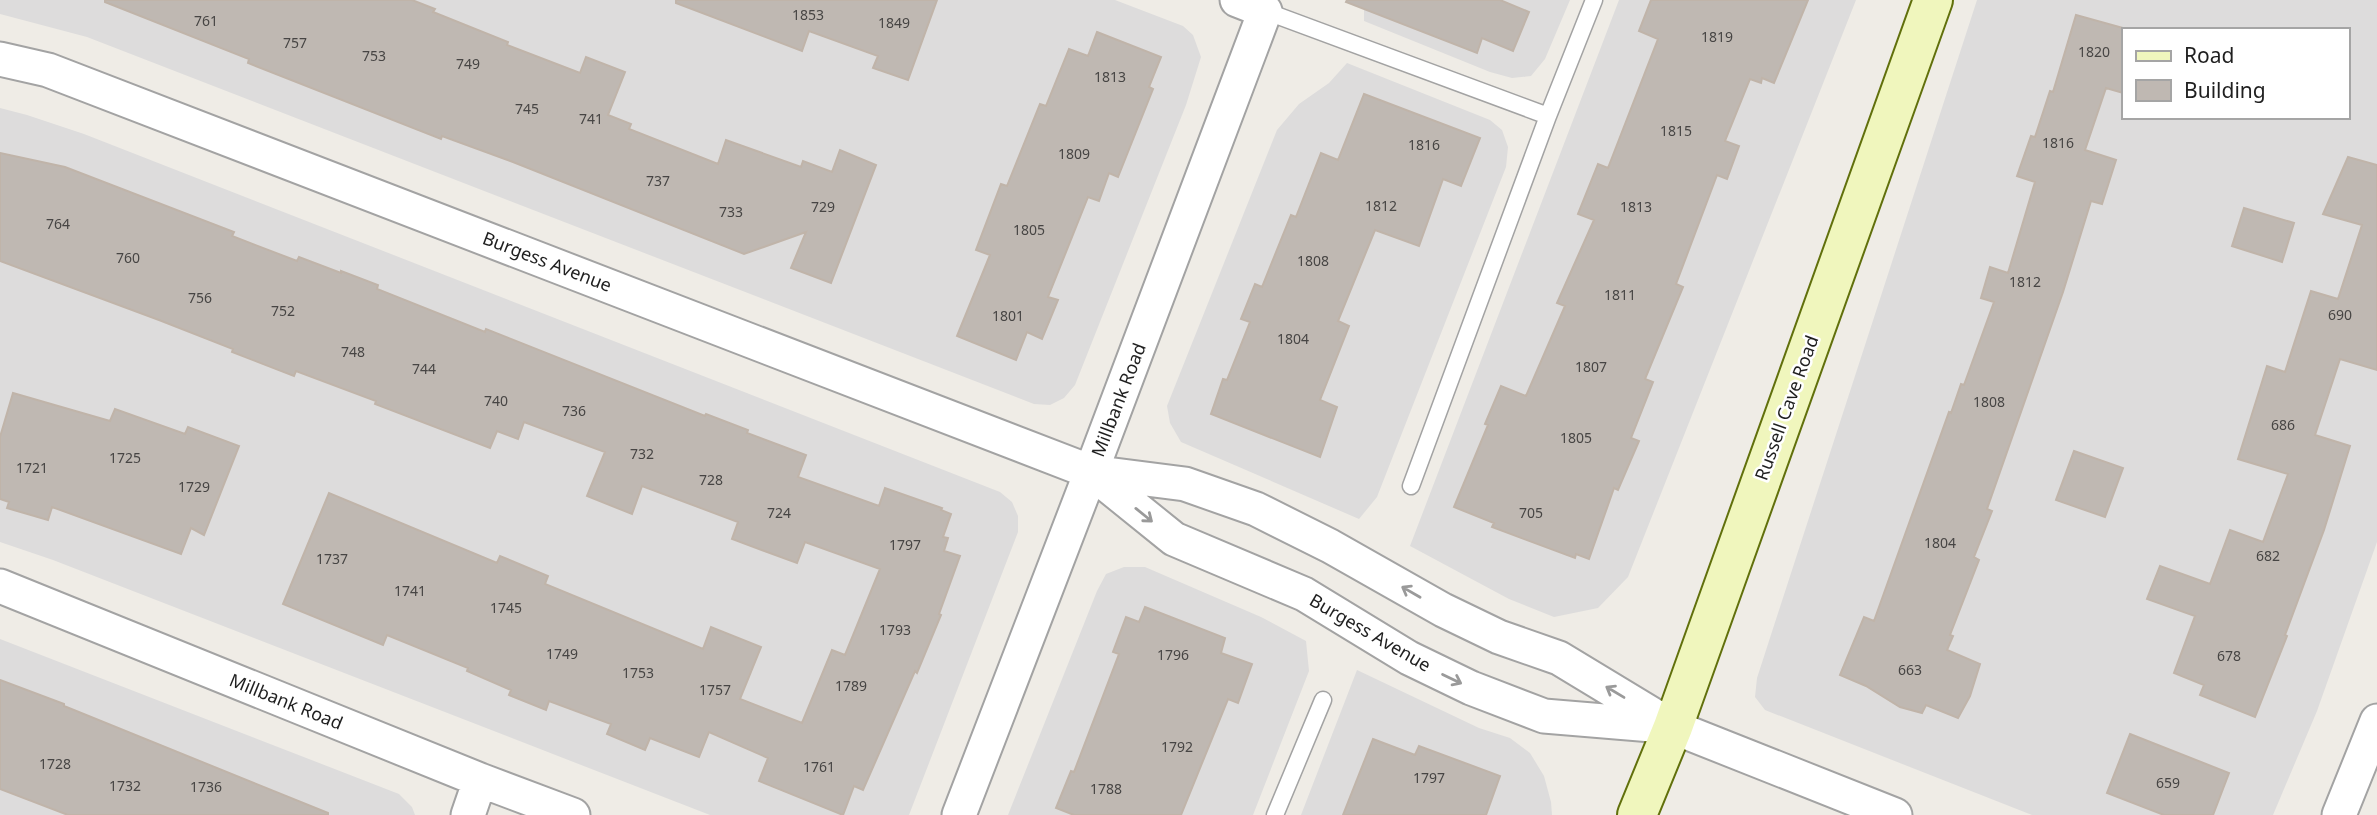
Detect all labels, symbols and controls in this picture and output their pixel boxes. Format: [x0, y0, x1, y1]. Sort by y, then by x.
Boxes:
house number: 1853 [792, 5, 824, 24]
house number: 761 [194, 11, 218, 30]
house number: 1849 [878, 13, 910, 32]
house number: 1819 [1701, 27, 1733, 46]
legend [2122, 28, 2349, 119]
house number: 757 [283, 33, 307, 52]
text: Road [2184, 41, 2234, 69]
house number: 1820 [2078, 42, 2110, 61]
house number: 753 [362, 46, 386, 65]
house number: 749 [456, 54, 480, 73]
house number: 1813 [1094, 67, 1126, 86]
text: Building [2184, 76, 2266, 104]
house number: 745 [515, 99, 539, 118]
house number: 741 [579, 109, 603, 128]
house number: 1815 [1660, 121, 1692, 140]
house number: 1816 [2042, 133, 2074, 152]
house number: 1816 [1408, 135, 1440, 154]
house number: 1809 [1058, 144, 1090, 163]
house number: 737 [646, 171, 670, 190]
house number: 1812 [1365, 196, 1397, 215]
house number: 729 [811, 197, 835, 216]
house number: 1813 [1620, 197, 1652, 216]
house number: 733 [719, 202, 743, 221]
house number: 764 [46, 214, 70, 233]
house number: 1805 [1013, 220, 1045, 239]
street label: Burgess Avenue [479, 225, 615, 297]
house number: 760 [116, 248, 140, 267]
house number: 1808 [1297, 251, 1329, 270]
house number: 1812 [2009, 272, 2041, 291]
house number: 1811 [1604, 285, 1636, 304]
house number: 756 [188, 288, 212, 307]
house number: 752 [271, 301, 295, 320]
house number: 690 [2328, 305, 2352, 324]
house number: 1801 [992, 306, 1024, 325]
house number: 1804 [1277, 329, 1309, 348]
street label: Russell Cave Road [1749, 332, 1823, 483]
street label: Millbank Road [1085, 339, 1151, 460]
house number: 748 [341, 342, 365, 361]
house number: 1807 [1575, 357, 1607, 376]
house number: 744 [412, 359, 436, 378]
house number: 740 [484, 391, 508, 410]
house number: 1808 [1973, 392, 2005, 411]
house number: 736 [562, 401, 586, 420]
house number: 686 [2271, 415, 2295, 434]
house number: 1805 [1560, 428, 1592, 447]
house number: 732 [630, 444, 654, 463]
house number: 1725 [109, 448, 141, 467]
house number: 1721 [16, 458, 48, 477]
house number: 728 [699, 470, 723, 489]
house number: 1729 [178, 477, 210, 496]
house number: 724 [767, 503, 791, 522]
house number: 705 [1519, 503, 1543, 522]
one-way arrow [1135, 507, 1153, 523]
house number: 1804 [1924, 533, 1956, 552]
house number: 1797 [889, 535, 921, 554]
house number: 682 [2256, 546, 2280, 565]
house number: 1737 [316, 549, 348, 568]
house number: 1741 [394, 581, 426, 600]
one-way arrow [1401, 585, 1422, 598]
street label: Burgess Avenue [1305, 588, 1436, 677]
house number: 1745 [490, 598, 522, 617]
house number: 1793 [879, 620, 911, 639]
house number: 1749 [546, 644, 578, 663]
house number: 1796 [1157, 645, 1189, 664]
house number: 678 [2217, 646, 2241, 665]
house number: 663 [1898, 660, 1922, 679]
house number: 1753 [622, 663, 654, 682]
street label: Millbank Road [226, 667, 347, 735]
one-way arrow [1441, 673, 1462, 686]
house number: 1789 [835, 676, 867, 695]
house number: 1757 [699, 680, 731, 699]
one-way arrow [1605, 685, 1625, 699]
house number: 1792 [1161, 737, 1193, 756]
house number: 1728 [39, 754, 71, 773]
house number: 1761 [803, 757, 835, 776]
house number: 1797 [1413, 768, 1445, 787]
house number: 659 [2156, 773, 2180, 792]
house number: 1732 [109, 776, 141, 795]
house number: 1736 [190, 777, 222, 796]
house number: 1788 [1090, 779, 1122, 798]

